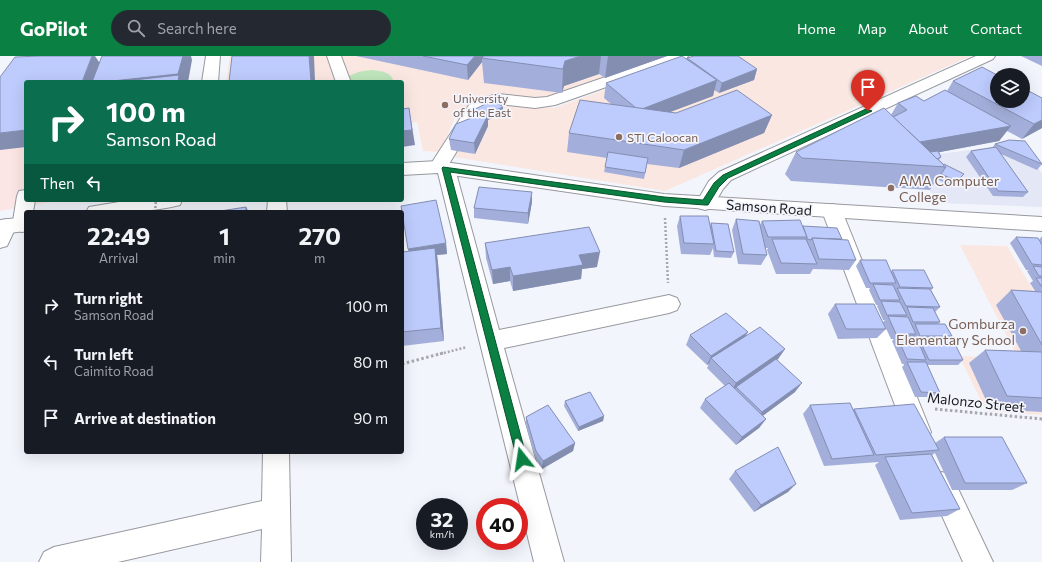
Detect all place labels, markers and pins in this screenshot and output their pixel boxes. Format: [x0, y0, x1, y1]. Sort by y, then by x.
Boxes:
pin [851, 70, 885, 111]
place label: University of the East [453, 91, 511, 119]
marker: University of the East [440, 100, 450, 110]
place label: STI Caloocan [627, 130, 698, 144]
marker: STI Caloocan [614, 132, 624, 142]
place label: AMA Computer College [899, 172, 1000, 205]
marker: AMA Computer College [886, 183, 896, 193]
place label: Gomburza Elementary School [896, 315, 1015, 348]
marker: Gomburza Elementary School [1018, 326, 1028, 336]

